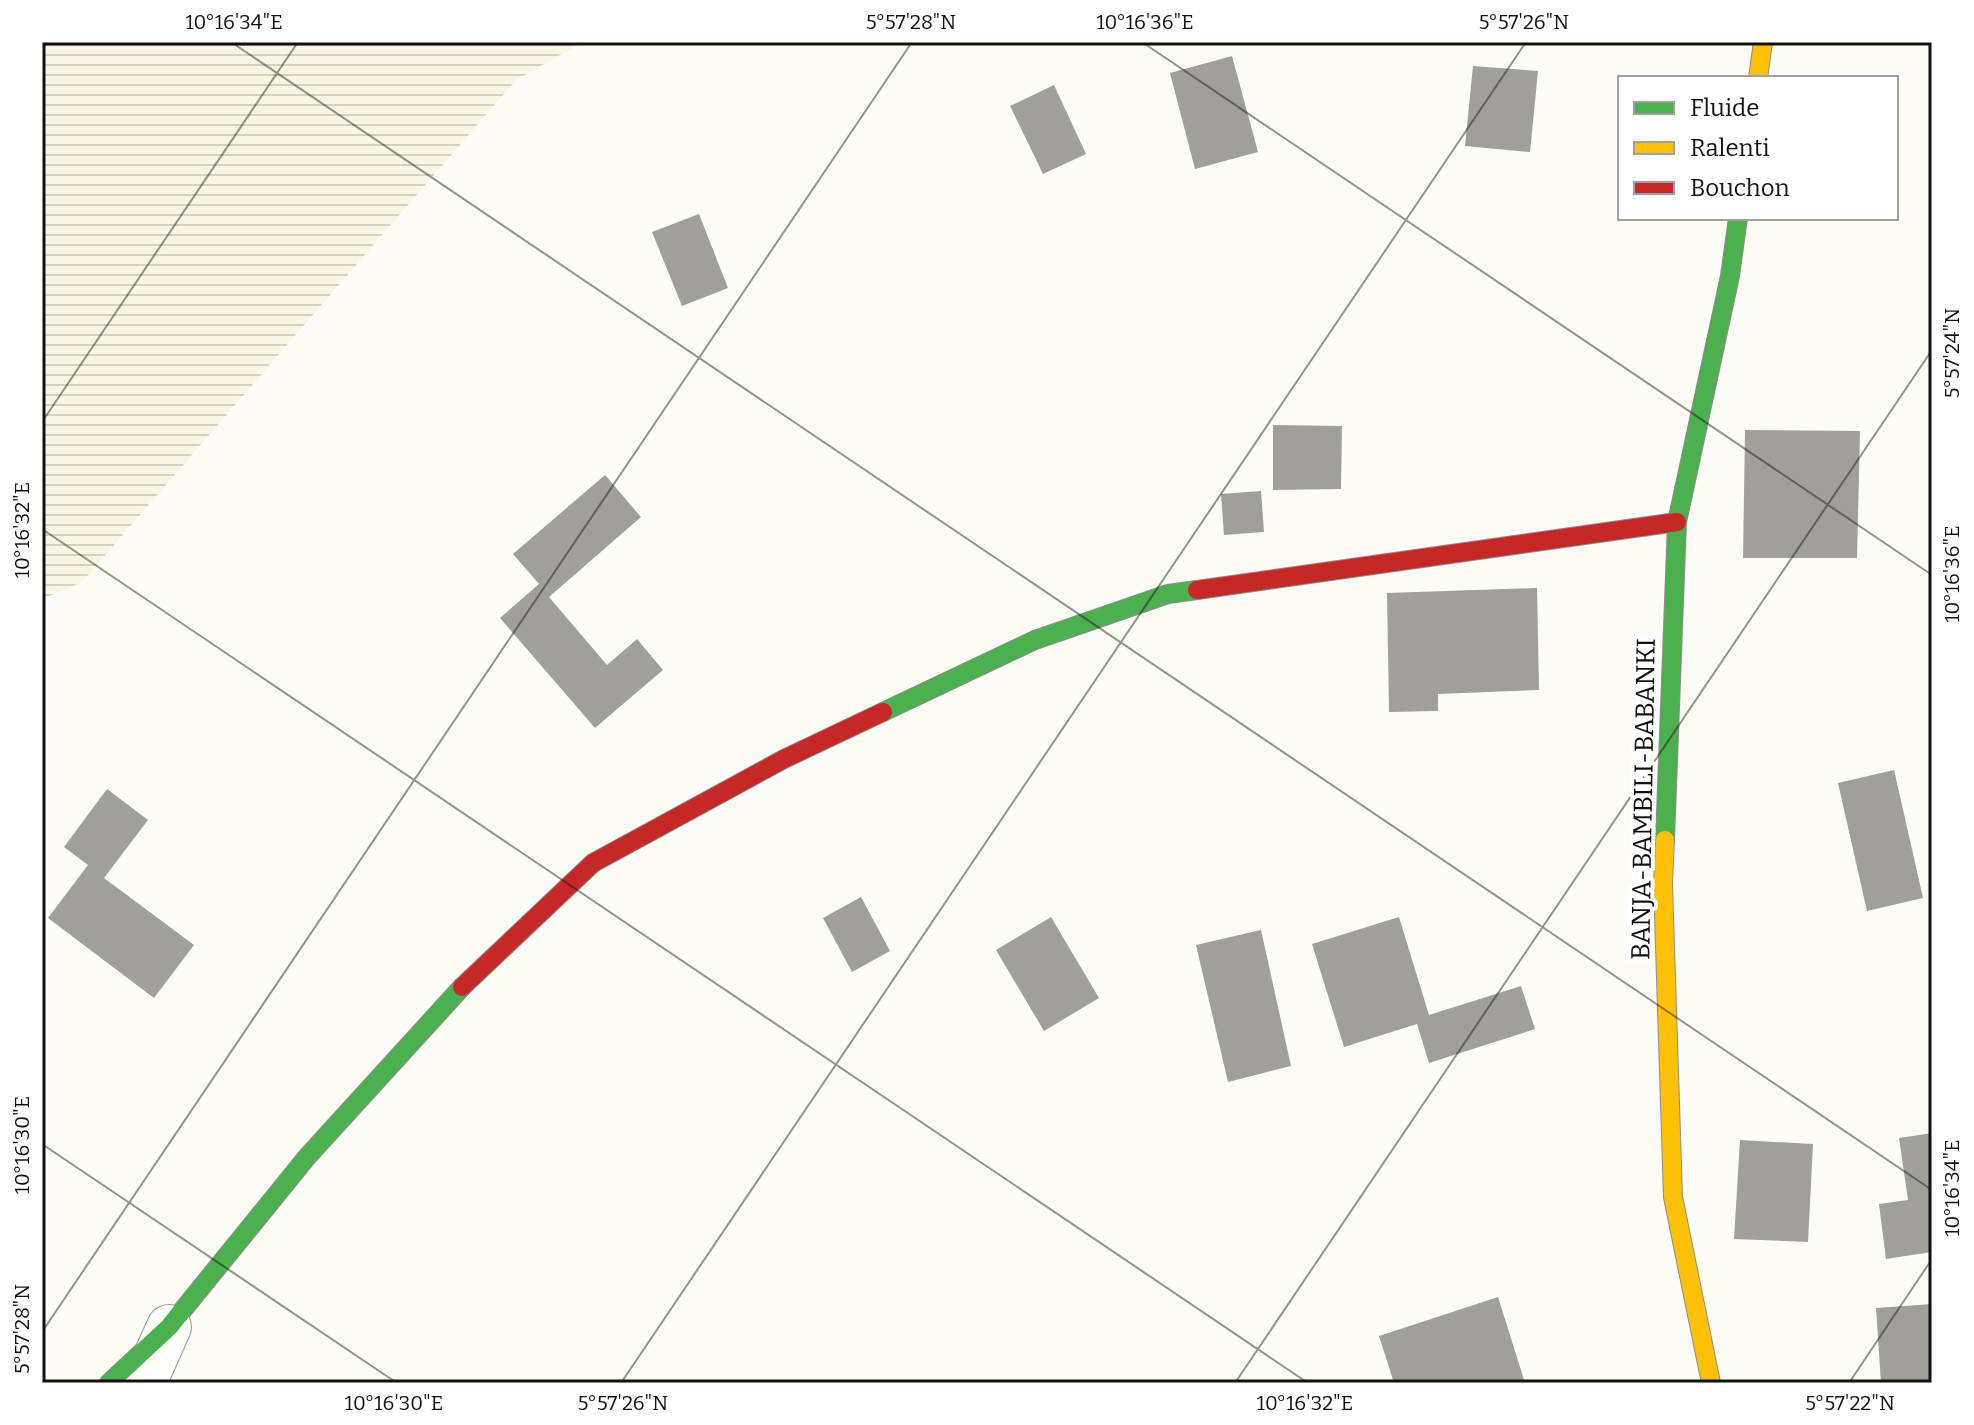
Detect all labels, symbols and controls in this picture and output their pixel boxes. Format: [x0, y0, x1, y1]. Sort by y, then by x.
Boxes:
text: 10°16'34"E [185, 10, 283, 34]
text: 5°57'28"N [866, 10, 956, 34]
text: 10°16'36"E [1096, 10, 1194, 34]
text: 5°57'26"N [1479, 10, 1569, 34]
legend [1618, 76, 1898, 220]
text: Fluide [1690, 94, 1759, 122]
text: Ralenti [1690, 134, 1770, 162]
text: Bouchon [1690, 174, 1790, 202]
text: 5°57'24"N [1940, 308, 1964, 398]
text: 10°16'32"E [10, 482, 34, 578]
text: 10°16'36"E [1940, 525, 1964, 623]
street label: BANJA-BAMBILI-BABANKI [1625, 638, 1662, 960]
text: 10°16'30"E [10, 1096, 34, 1194]
text: 10°16'34"E [1940, 1139, 1964, 1237]
text: 5°57'28"N [10, 1284, 34, 1374]
text: 10°16'30"E [345, 1391, 443, 1415]
text: 5°57'26"N [578, 1391, 668, 1415]
text: 10°16'32"E [1257, 1391, 1353, 1415]
text: 5°57'22"N [1805, 1391, 1895, 1415]

